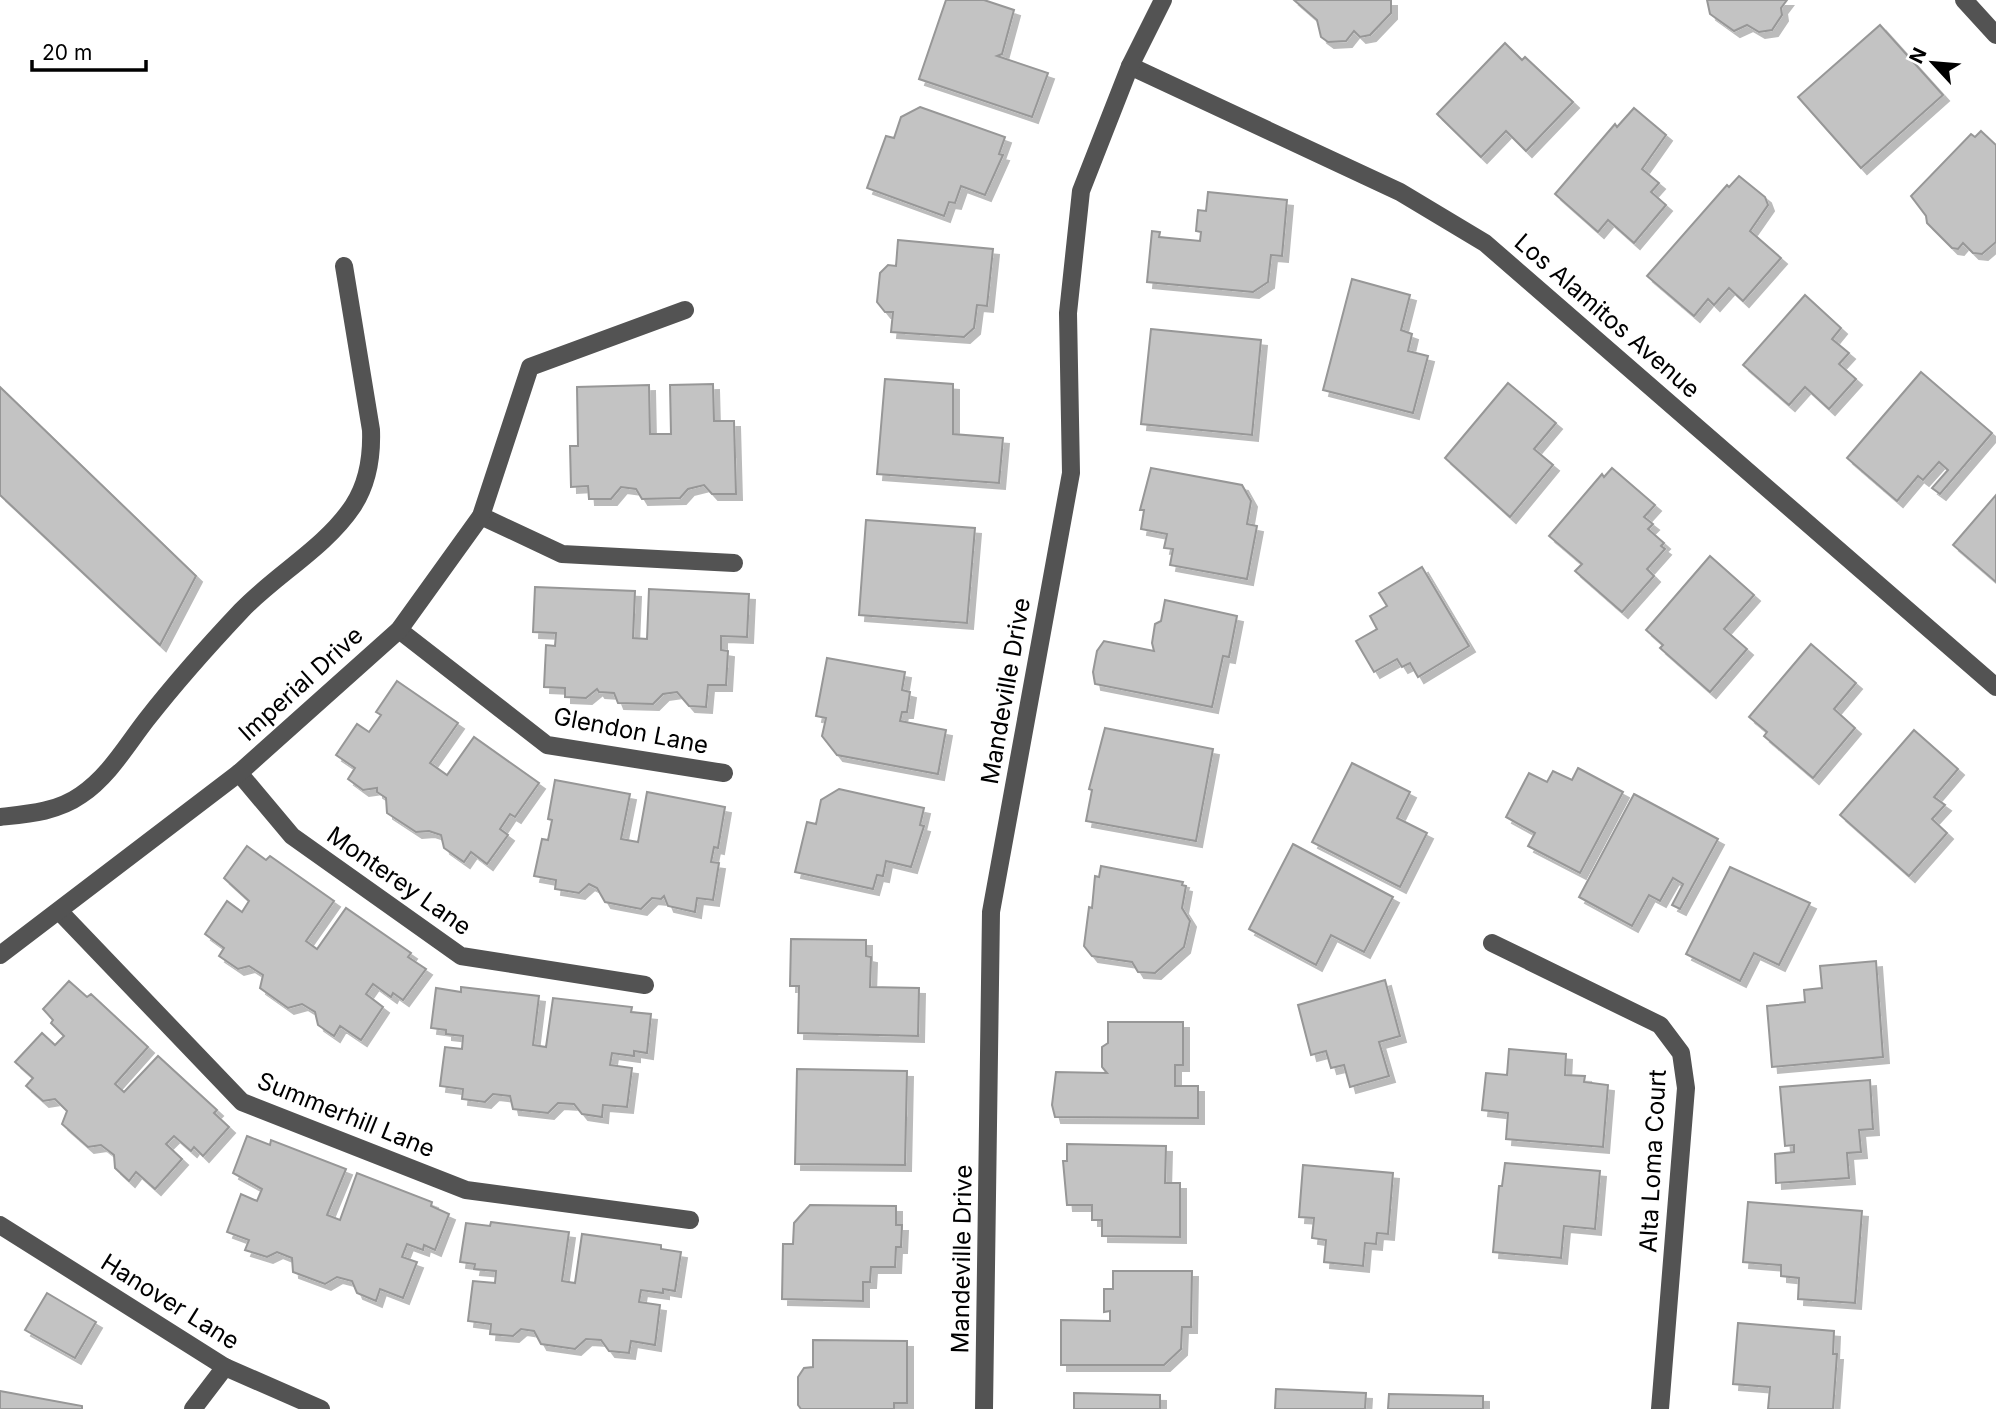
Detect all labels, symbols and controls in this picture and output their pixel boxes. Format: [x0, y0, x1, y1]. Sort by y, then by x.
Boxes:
scale bar [32, 28, 145, 72]
north arrow [1898, 28, 1968, 98]
text: 20 m [42, 40, 92, 65]
text: N [1905, 44, 1932, 67]
street label: Los Alamitos Avenue [1509, 227, 1706, 404]
street label: Mandeville Drive [975, 595, 1036, 786]
street label: Imperial Drive [233, 620, 369, 747]
street label: Glendon Lane [551, 701, 711, 760]
street label: Monterey Lane [322, 820, 477, 941]
street label: Summerhill Lane [253, 1066, 439, 1163]
street label: Alta Loma Court [1633, 1068, 1672, 1253]
street label: Mandeville Drive [945, 1164, 978, 1354]
street label: Hanover Lane [96, 1248, 245, 1356]

